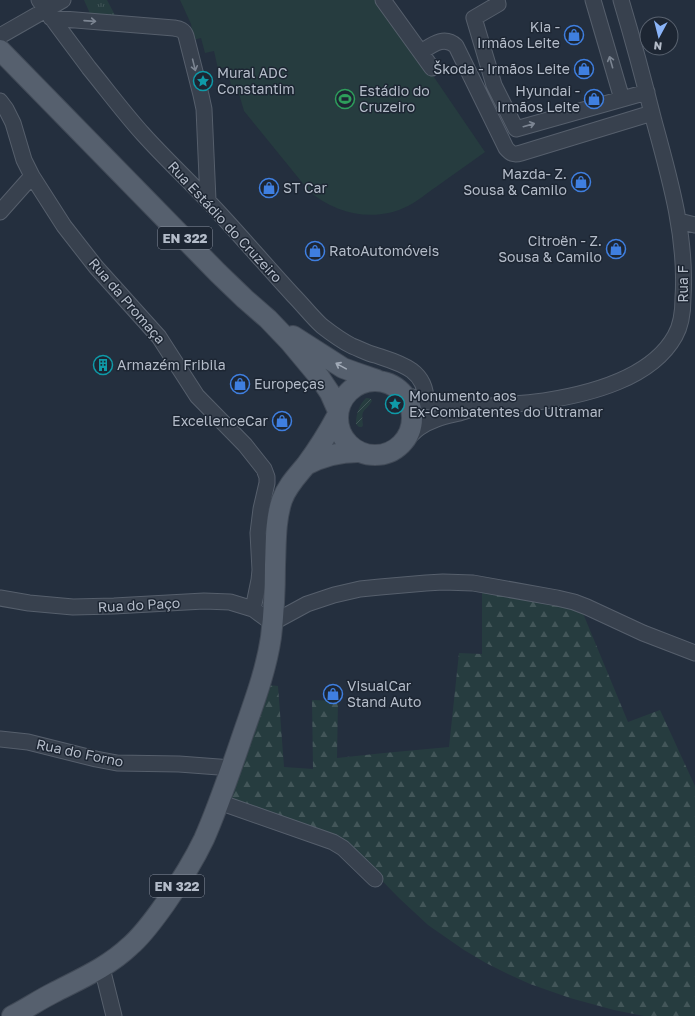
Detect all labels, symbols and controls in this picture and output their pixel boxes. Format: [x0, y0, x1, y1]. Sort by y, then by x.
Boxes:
north arrow [639, 16, 679, 56]
one-way arrow [83, 18, 96, 25]
place label: Kia - Irmãos Leite [477, 18, 560, 51]
shop icon: Kia - Irmãos Leite [563, 24, 585, 46]
text: N [653, 39, 663, 53]
one-way arrow [607, 56, 614, 69]
shop icon: Škoda - Irmãos Leite [573, 58, 595, 80]
one-way arrow [190, 59, 198, 72]
place label: Škoda - Irmãos Leite [433, 60, 570, 77]
place label: Mural ADC Constantim [217, 64, 295, 97]
place icon: Mural ADC Constantim [192, 70, 214, 92]
place label: Estádio do Cruzeiro [359, 82, 430, 115]
place label: Hyundai - Irmãos Leite [497, 82, 580, 115]
sports icon: Estádio do Cruzeiro [334, 88, 356, 110]
shop icon: Hyundai - Irmãos Leite [583, 88, 605, 110]
one-way arrow [522, 121, 535, 129]
street label: Rua Estádio do Cruzeiro [165, 158, 286, 286]
place label: Mazda- Z. Sousa & Camilo [463, 165, 567, 198]
shop icon: Mazda- Z. Sousa & Camilo [570, 171, 592, 193]
shop icon: ST Car [258, 177, 280, 199]
place label: ST Car [283, 179, 327, 196]
road number: EN 322 [158, 227, 212, 249]
place label: Citroën - Z. Sousa & Camilo [498, 232, 602, 265]
shop icon: Citroën - Z. Sousa & Camilo [605, 238, 627, 260]
shop icon: RatoAutomóveis [304, 240, 326, 262]
place label: RatoAutomóveis [329, 242, 439, 259]
street label: Rua da Promaça [86, 254, 169, 347]
street label: Rua F [674, 265, 691, 303]
building icon: Armazém Fribila [92, 354, 114, 376]
place label: Armazém Fribila [117, 356, 226, 373]
one-way arrow [335, 362, 347, 370]
shop icon: Europeças [229, 373, 251, 395]
place label: Europeças [254, 375, 324, 392]
place label: Monumento aos Ex-Combatentes do Ultramar [409, 387, 604, 420]
place icon: Monumento aos Ex-Combatentes do Ultramar [384, 393, 406, 415]
shop icon: ExcellenceCar [271, 410, 293, 432]
place label: ExcellenceCar [172, 412, 269, 429]
street label: Rua do Paço [97, 594, 181, 615]
place label: VisualCar Stand Auto [347, 677, 421, 710]
shop icon: VisualCar Stand Auto [322, 683, 344, 705]
street label: Rua do Forno [35, 735, 125, 770]
road number: EN 322 [150, 875, 204, 897]

